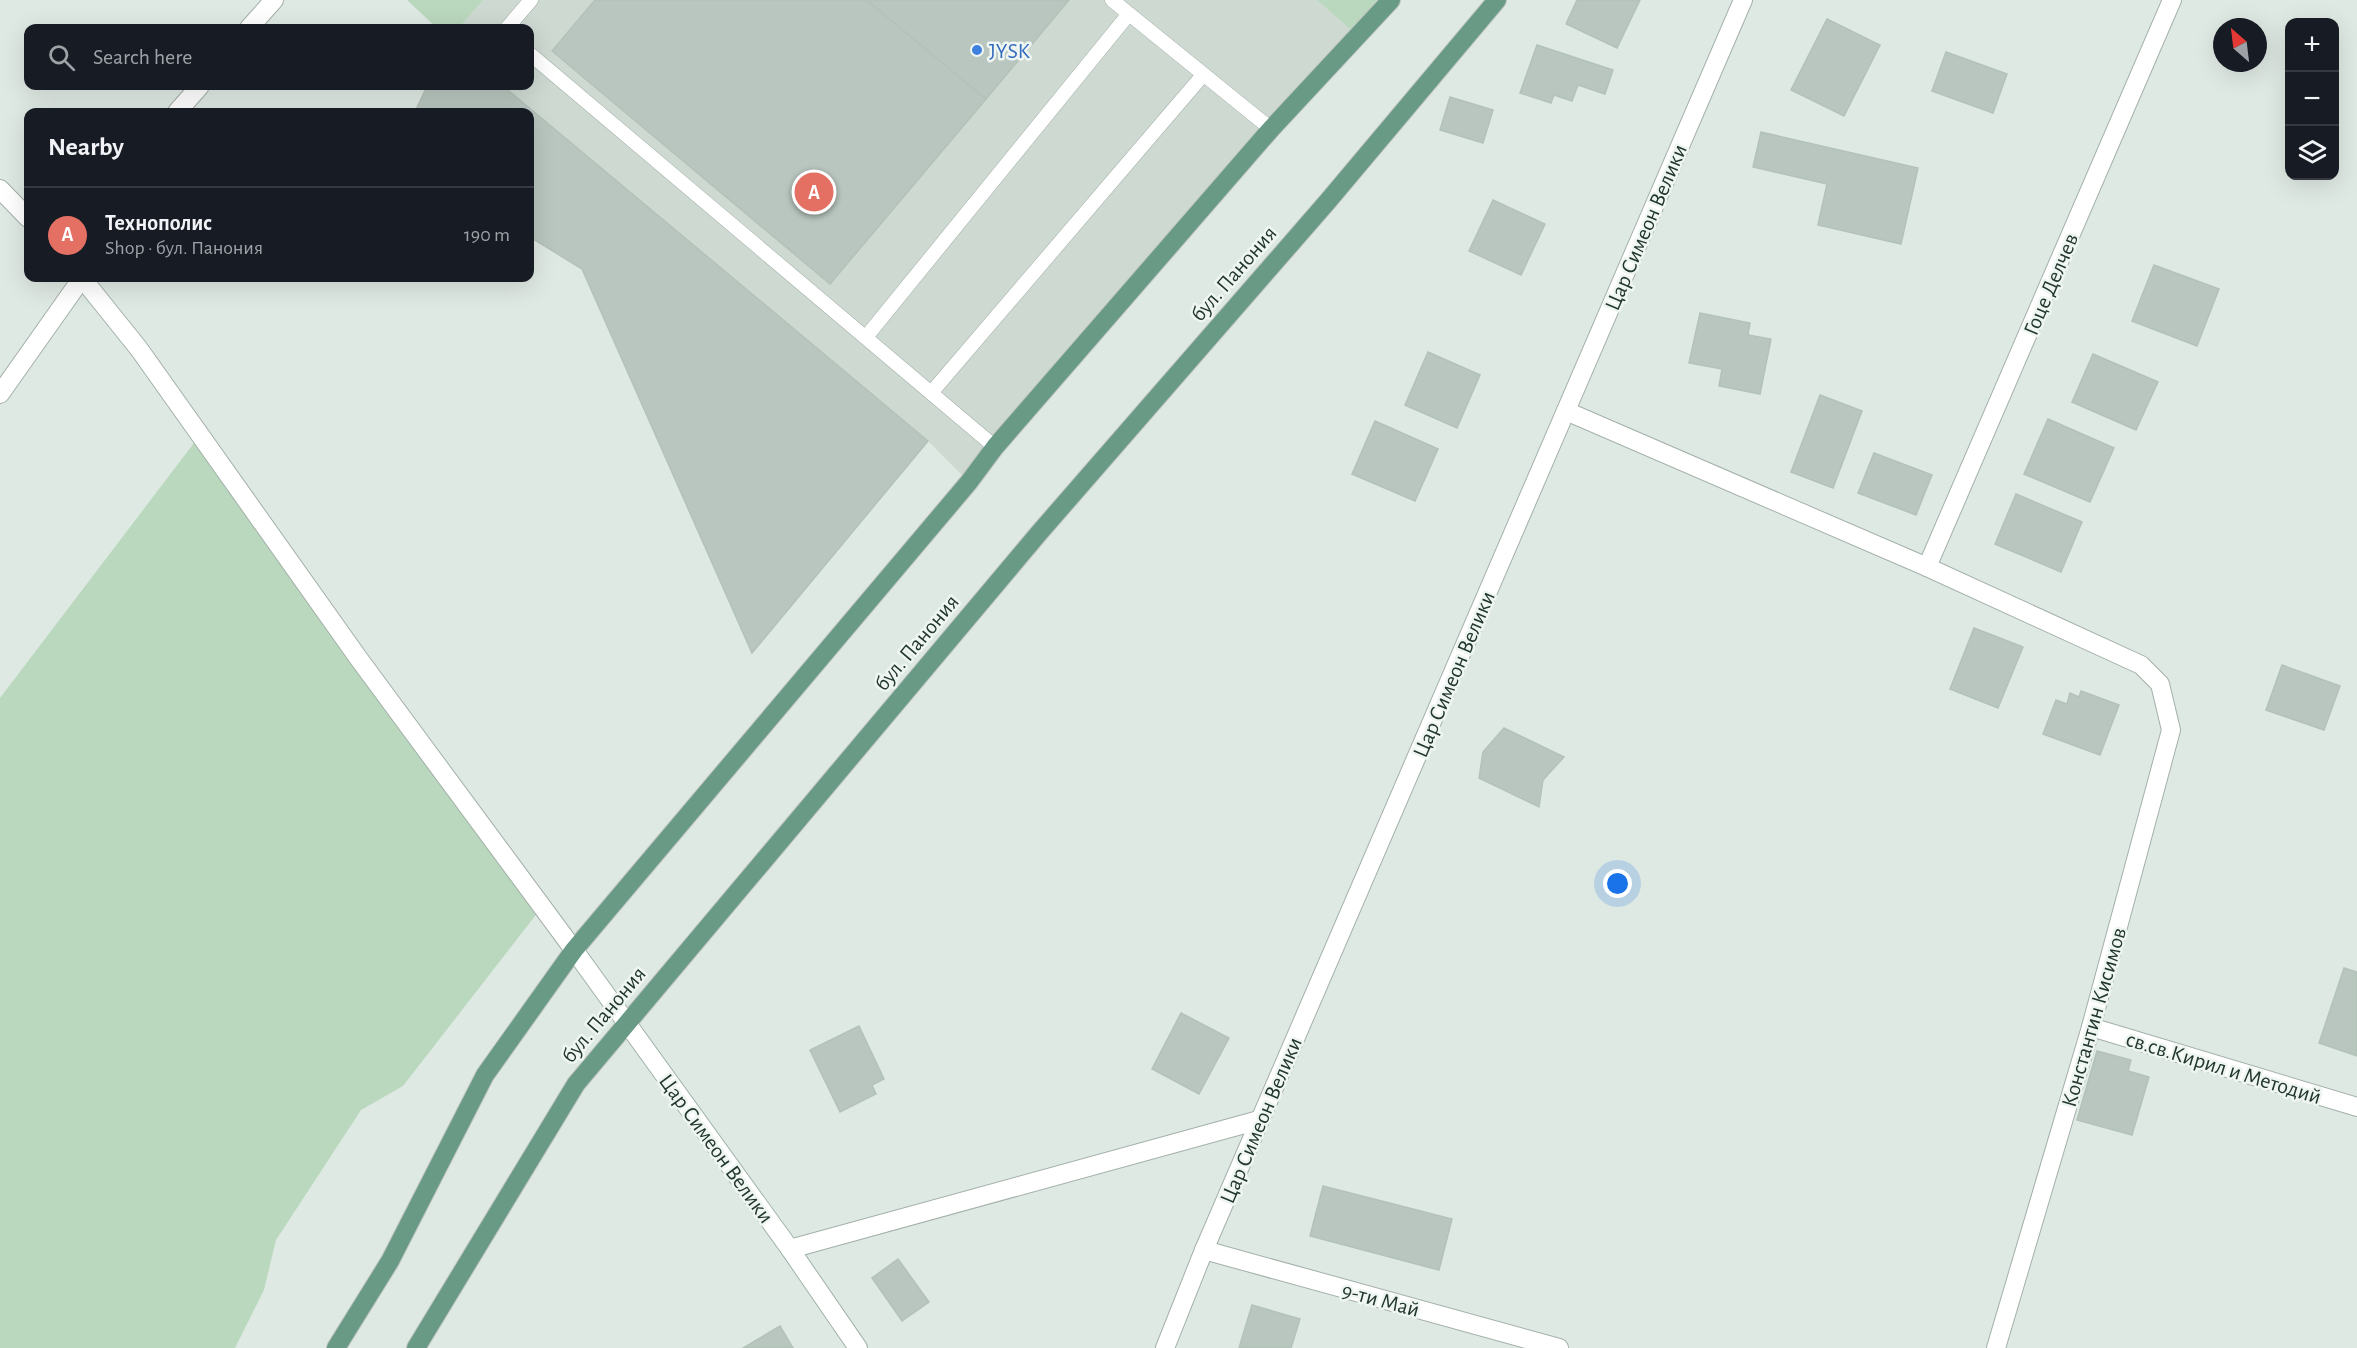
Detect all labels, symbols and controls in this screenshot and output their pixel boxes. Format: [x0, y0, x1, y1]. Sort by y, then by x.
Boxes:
north arrow [2213, 18, 2267, 72]
map controls [2285, 18, 2339, 180]
button: + [2285, 18, 2339, 72]
search box [24, 24, 534, 90]
place label: JYSK [989, 40, 1031, 62]
icon: search [45, 41, 78, 74]
marker: JYSK [970, 43, 984, 57]
text: Search here [93, 46, 192, 68]
button: − [2285, 72, 2339, 126]
button: layers [2285, 126, 2339, 180]
text: Nearby [48, 134, 124, 160]
street label: Цар Симеон Велики [1601, 141, 1691, 314]
pin: A [794, 170, 834, 214]
text: Технополис [105, 212, 212, 234]
street label: бул. Панония [1187, 222, 1281, 325]
text: A [62, 225, 74, 245]
text: 190 m [464, 225, 510, 245]
street label: Гоце Делчев [2020, 230, 2082, 339]
text: Shop · бул. Панония [105, 238, 263, 258]
street label: Цар Симеон Велики [1409, 588, 1499, 761]
street label: бул. Панония [870, 590, 963, 695]
your location [1603, 869, 1632, 898]
street label: Константин Кисимов [2058, 925, 2130, 1110]
street label: бул. Панония [557, 962, 650, 1067]
street label: св.св.Кирил и Методий [2124, 1028, 2324, 1108]
street label: Цар Симеон Велики [1216, 1034, 1306, 1207]
street label: Цар Симеон Велики [655, 1070, 778, 1227]
street label: 9-ти Май [1339, 1279, 1422, 1321]

